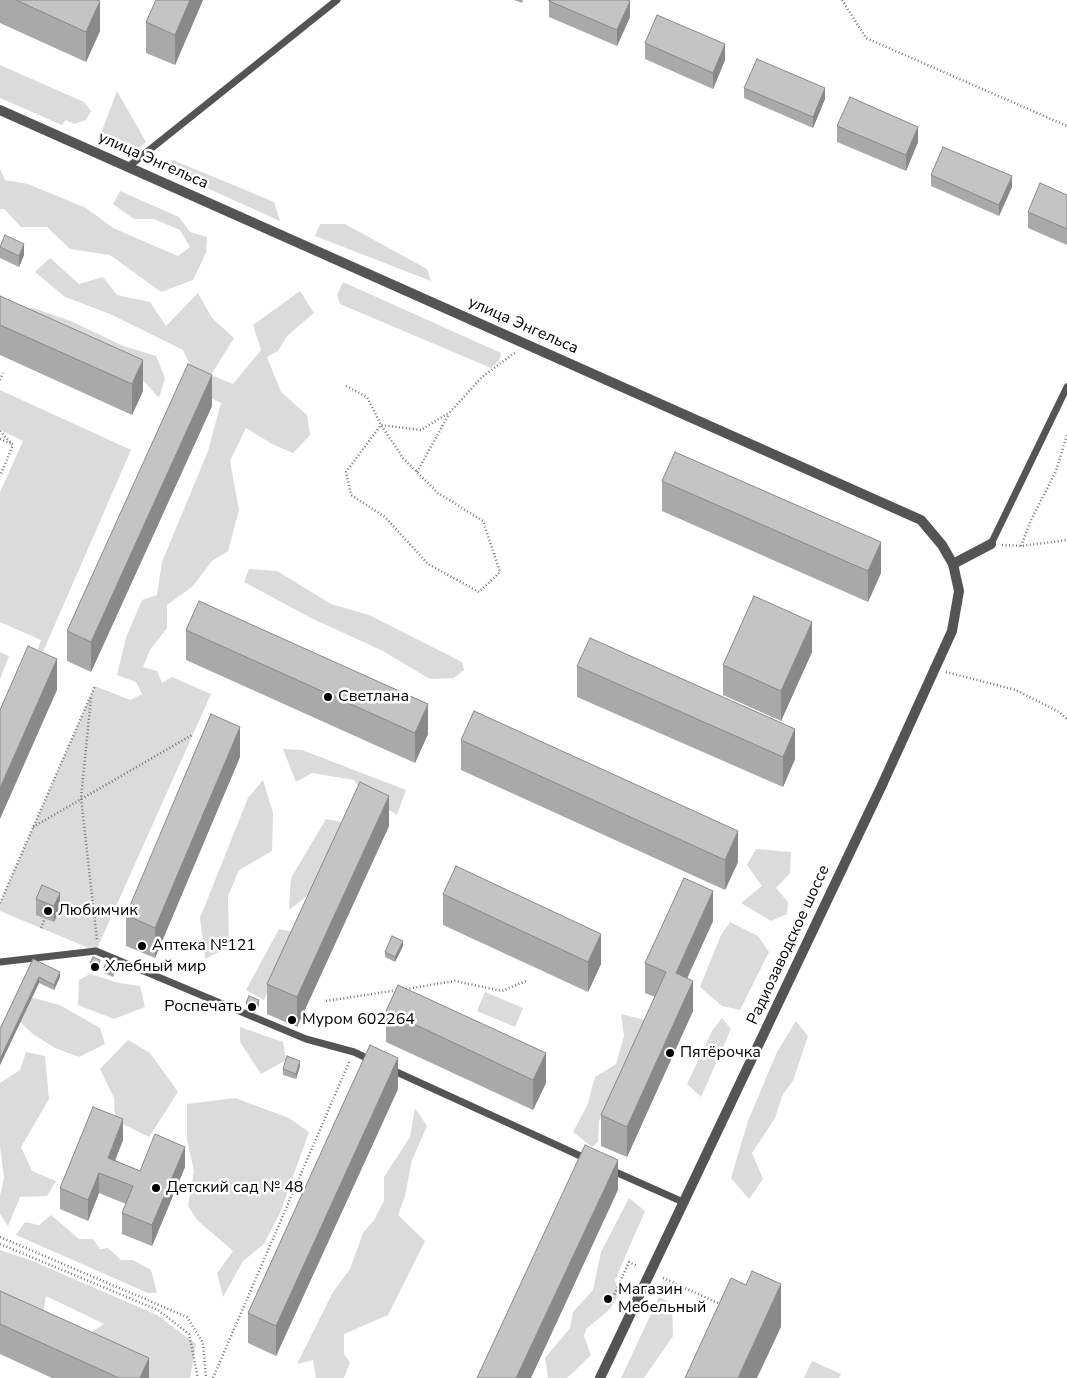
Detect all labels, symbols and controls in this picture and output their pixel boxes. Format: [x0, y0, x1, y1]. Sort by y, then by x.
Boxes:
street label: улица Энгельса [95, 128, 211, 194]
street label: улица Энгельса [465, 293, 581, 359]
place label: Светлана [338, 687, 409, 707]
marker: Светлана [322, 691, 334, 703]
street label: Радиозаводское шоссе [744, 862, 834, 1028]
place label: Любимчик [58, 901, 138, 921]
marker: Любимчик [42, 905, 54, 917]
place label: Аптека №121 [152, 936, 256, 956]
marker: Аптека №121 [136, 940, 148, 952]
place label: Хлебный мир [105, 957, 206, 977]
marker: Хлебный мир [89, 961, 101, 973]
place label: Роспечать [164, 997, 242, 1017]
marker: Роспечать [246, 1001, 258, 1013]
place label: Муром 602264 [302, 1010, 415, 1030]
marker: Муром 602264 [286, 1014, 298, 1026]
place label: Пятёрочка [680, 1043, 761, 1063]
marker: Пятёрочка [664, 1047, 676, 1059]
place label: Детский сад № 48 [166, 1178, 303, 1198]
marker: Детский сад № 48 [150, 1182, 162, 1194]
place label: Магазин Мебельный [618, 1280, 706, 1318]
marker: Магазин Мебельный [602, 1293, 614, 1305]

